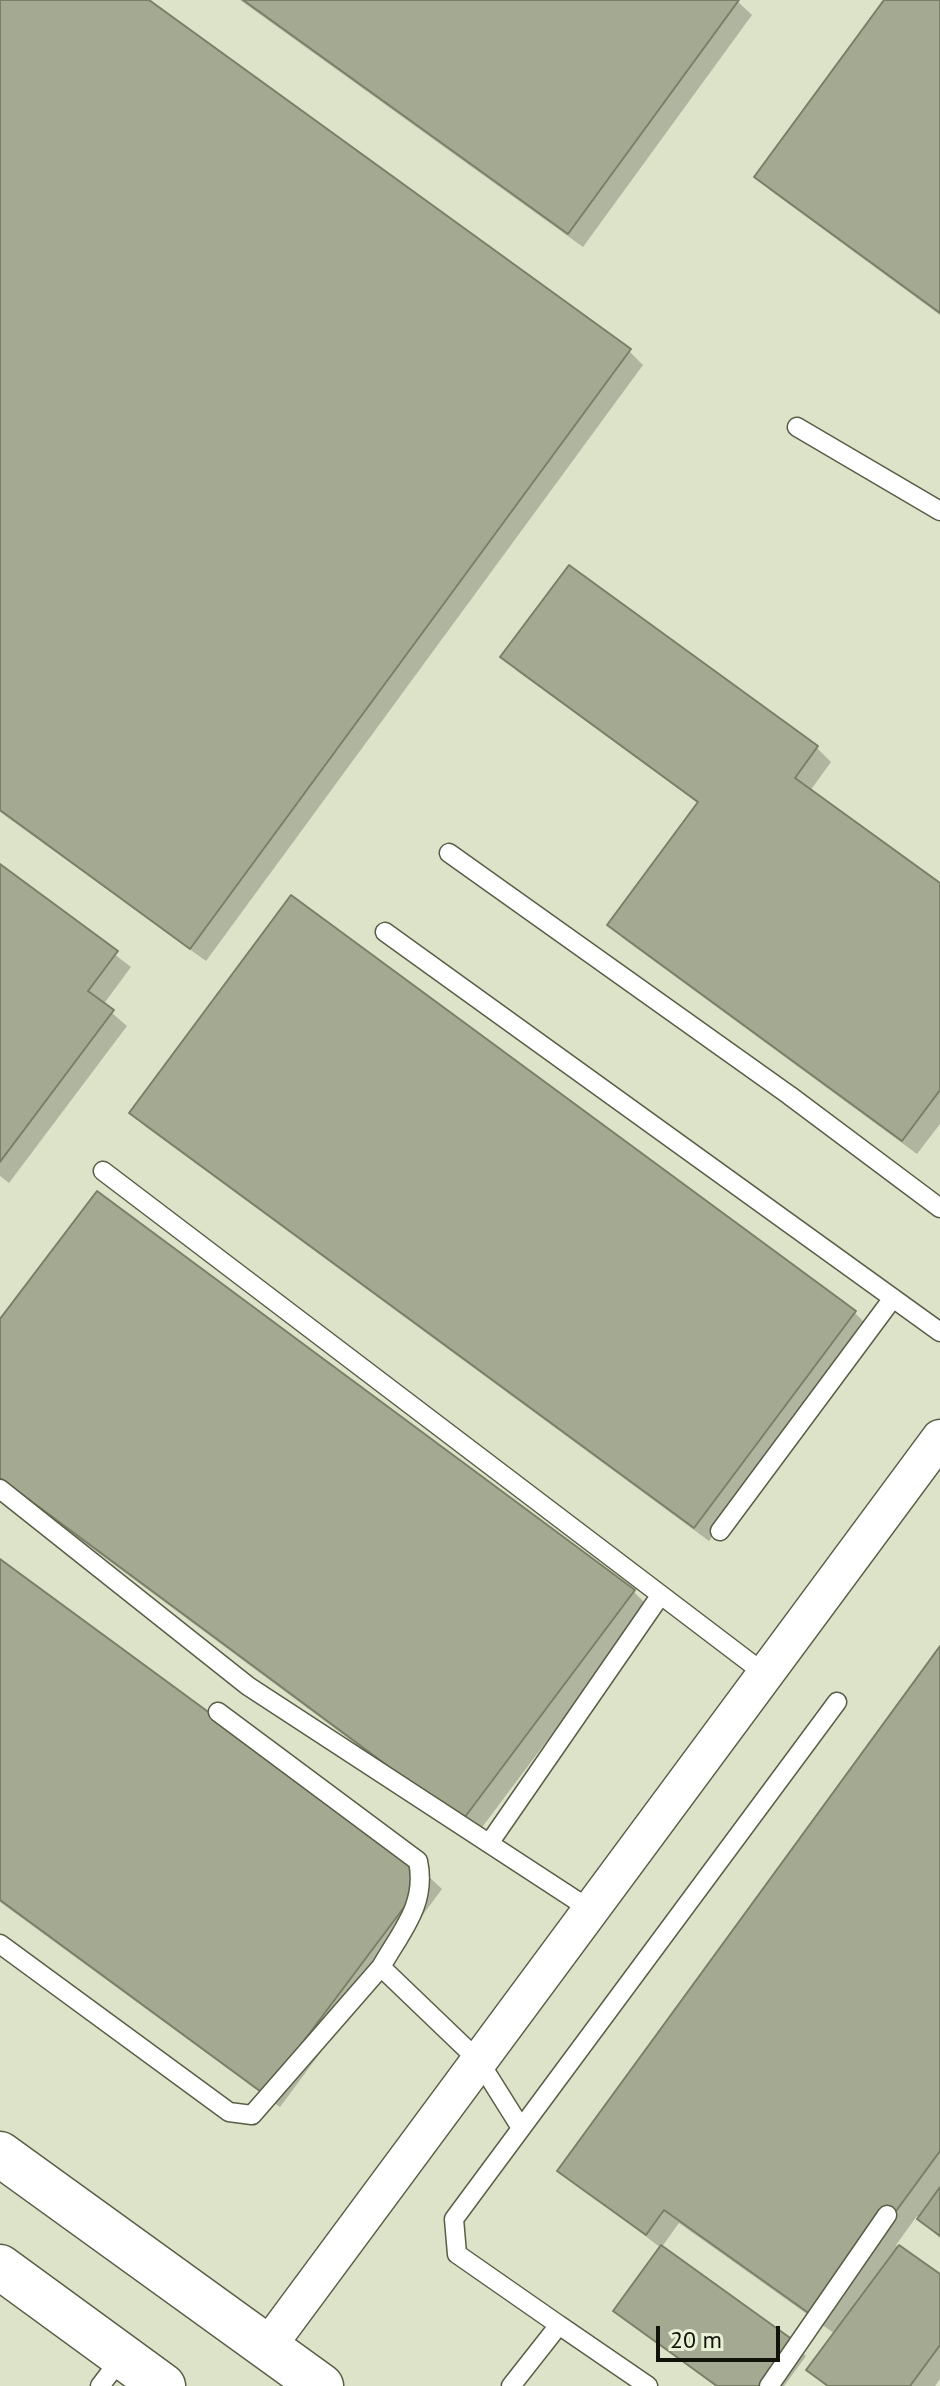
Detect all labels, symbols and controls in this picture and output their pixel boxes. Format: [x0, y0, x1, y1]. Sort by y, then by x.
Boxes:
scale bar [660, 2310, 784, 2360]
text: 20 m [670, 2324, 722, 2355]

